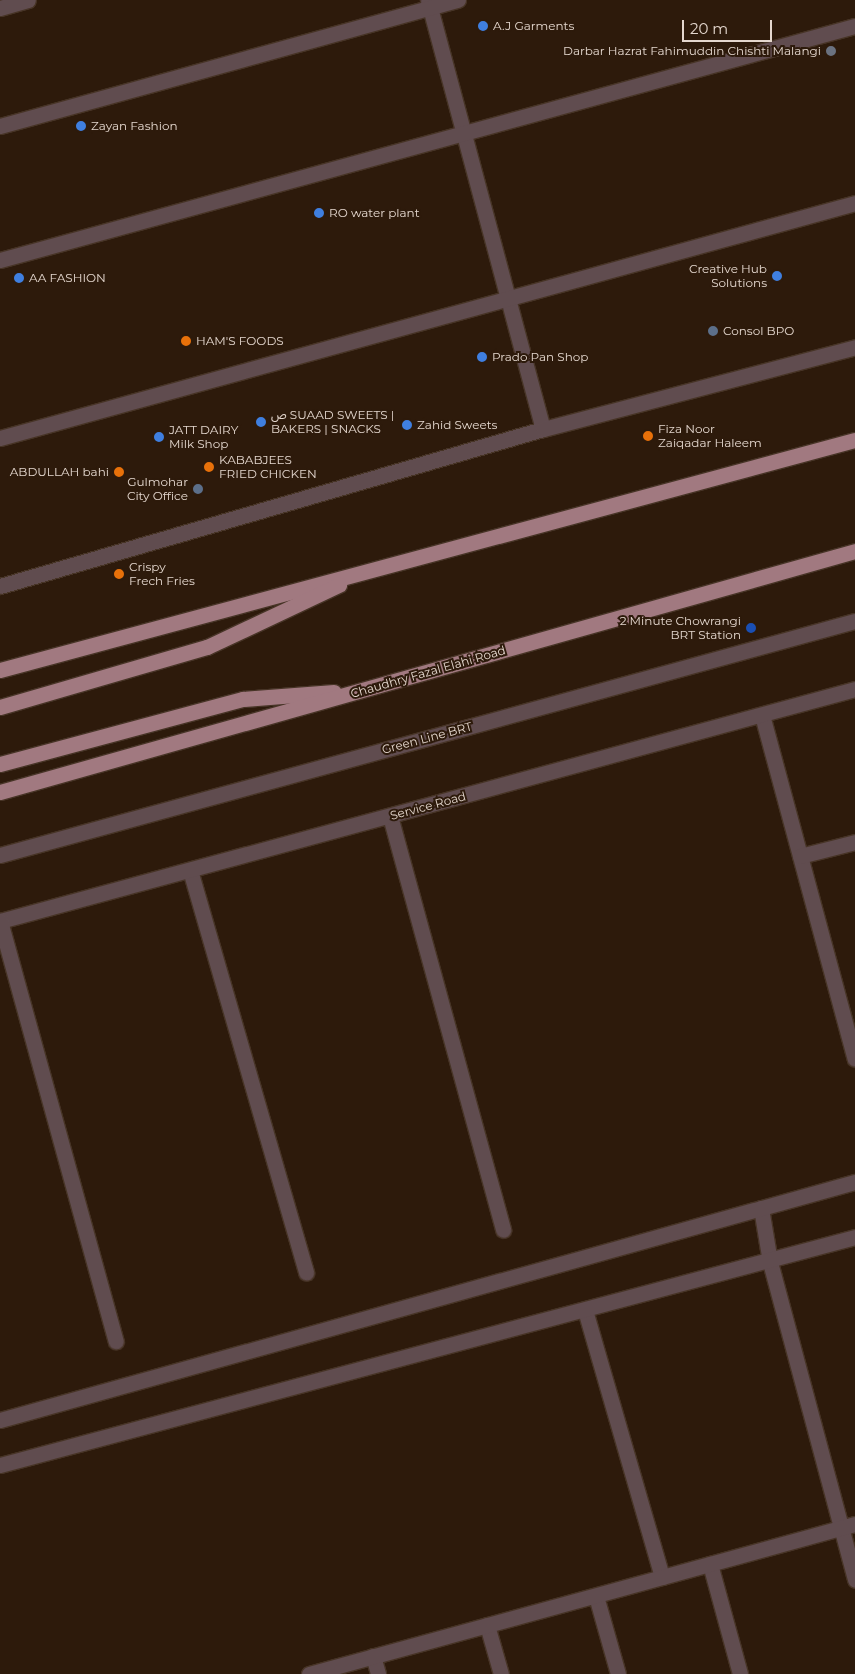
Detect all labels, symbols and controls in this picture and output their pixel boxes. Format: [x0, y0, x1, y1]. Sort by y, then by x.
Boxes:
scale bar [685, 10, 775, 42]
place label: A.J Garments [493, 19, 574, 33]
text: 20 m [690, 19, 728, 38]
marker: A.J Garments [477, 20, 489, 32]
place label: Darbar Hazrat Fahimuddin Chishti Malangi [563, 44, 821, 58]
marker: Darbar Hazrat Fahimuddin Chishti Malangi [825, 45, 837, 57]
place label: Zayan Fashion [91, 119, 178, 133]
marker: Zayan Fashion [75, 120, 87, 132]
place label: RO water plant [329, 206, 420, 220]
marker: RO water plant [313, 207, 325, 219]
place label: Creative Hub Solutions [689, 262, 767, 290]
marker: Creative Hub Solutions [771, 270, 783, 282]
place label: AA FASHION [29, 271, 106, 285]
marker: AA FASHION [13, 272, 25, 284]
place label: Consol BPO [723, 324, 794, 338]
marker: Consol BPO [707, 325, 719, 337]
place label: HAM'S FOODS [196, 334, 284, 348]
marker: HAM'S FOODS [180, 335, 192, 347]
place label: Prado Pan Shop [492, 350, 588, 364]
marker: Prado Pan Shop [476, 351, 488, 363]
place label: ص SUAAD SWEETS | BAKERS | SNACKS [271, 408, 394, 436]
marker: ص SUAAD SWEETS | BAKERS | SNACKS [255, 416, 267, 428]
place label: Zahid Sweets [417, 418, 497, 432]
marker: Zahid Sweets [401, 419, 413, 431]
place label: Fiza Noor Zaiqadar Haleem [658, 422, 762, 450]
place label: JATT DAIRY Milk Shop [169, 423, 238, 451]
marker: Fiza Noor Zaiqadar Haleem [642, 430, 654, 442]
marker: JATT DAIRY Milk Shop [153, 431, 165, 443]
place label: KABABJEES FRIED CHICKEN [219, 453, 317, 481]
marker: KABABJEES FRIED CHICKEN [203, 461, 215, 473]
place label: ABDULLAH bahi [10, 465, 109, 479]
marker: ABDULLAH bahi [113, 466, 125, 478]
place label: Gulmohar City Office [127, 475, 188, 503]
marker: Gulmohar City Office [192, 483, 204, 495]
place label: Crispy Frech Fries [129, 560, 195, 588]
marker: Crispy Frech Fries [113, 568, 125, 580]
place label: 2 Minute Chowrangi BRT Station [620, 614, 741, 642]
marker: 2 Minute Chowrangi BRT Station [745, 622, 757, 634]
street label: Chaudhry Fazal Elahi Road [349, 643, 507, 701]
street label: Green Line BRT [380, 719, 474, 757]
street label: Service Road [389, 789, 467, 823]

